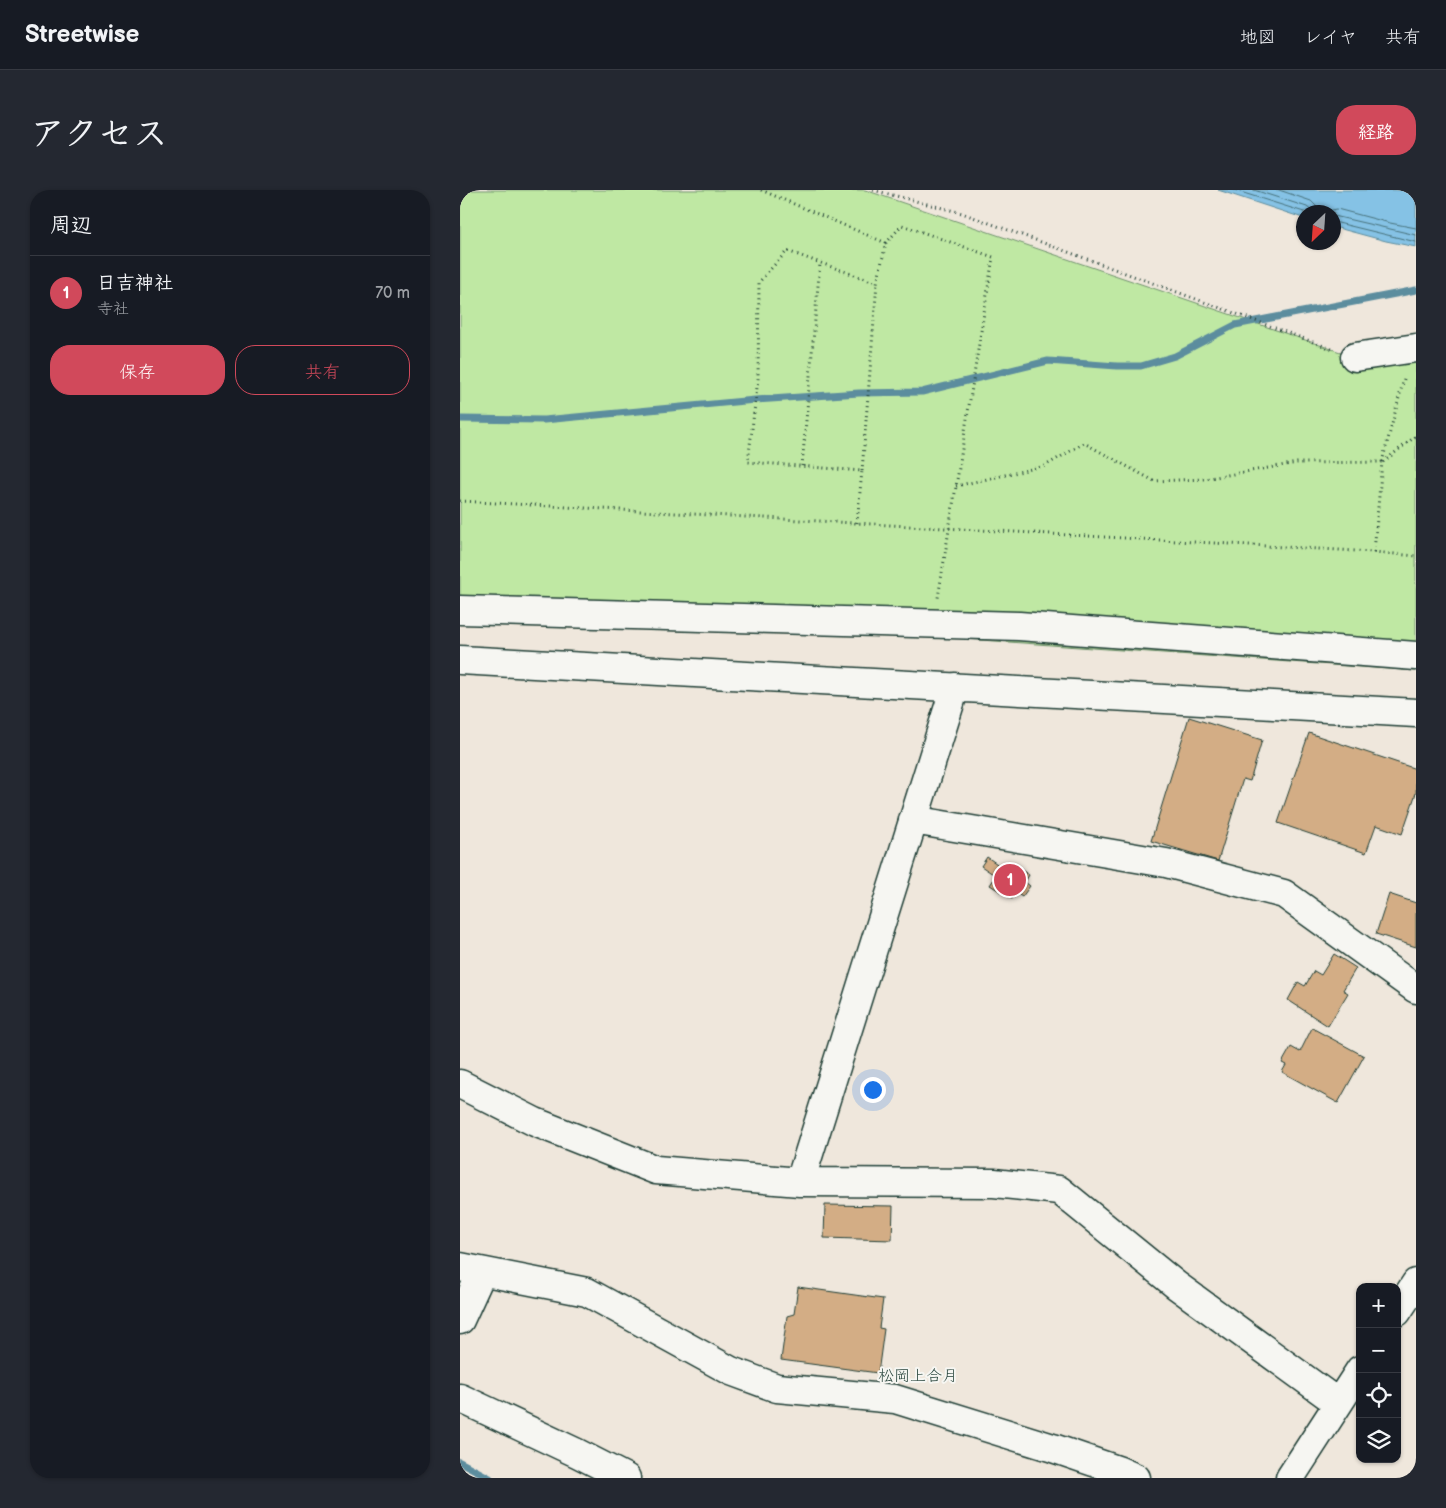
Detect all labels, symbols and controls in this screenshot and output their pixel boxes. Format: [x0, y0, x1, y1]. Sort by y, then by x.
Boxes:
text: Streetwise [25, 20, 139, 49]
text: 地図 [1240, 27, 1276, 48]
text: レイヤ [1304, 27, 1357, 48]
text: 共有 [1385, 27, 1421, 48]
button: 経路 [1336, 105, 1416, 155]
text: アクセス [30, 113, 168, 156]
north arrow [1296, 205, 1341, 250]
text: 周辺 [50, 213, 92, 238]
text: 日吉神社 [97, 272, 173, 295]
text: 1 [63, 284, 69, 303]
text: 70 m [375, 284, 410, 303]
text: 寺社 [97, 300, 129, 319]
button: 保存 [50, 345, 225, 395]
button: 共有 [235, 345, 410, 395]
pin: 1 [994, 861, 1026, 899]
your location [860, 1077, 886, 1103]
map controls [1356, 1283, 1401, 1463]
button: + [1356, 1283, 1401, 1328]
button: − [1356, 1328, 1401, 1373]
district label: 松岡上合月 [878, 1367, 958, 1386]
button: locate [1356, 1373, 1401, 1418]
button: layers [1356, 1418, 1401, 1463]

